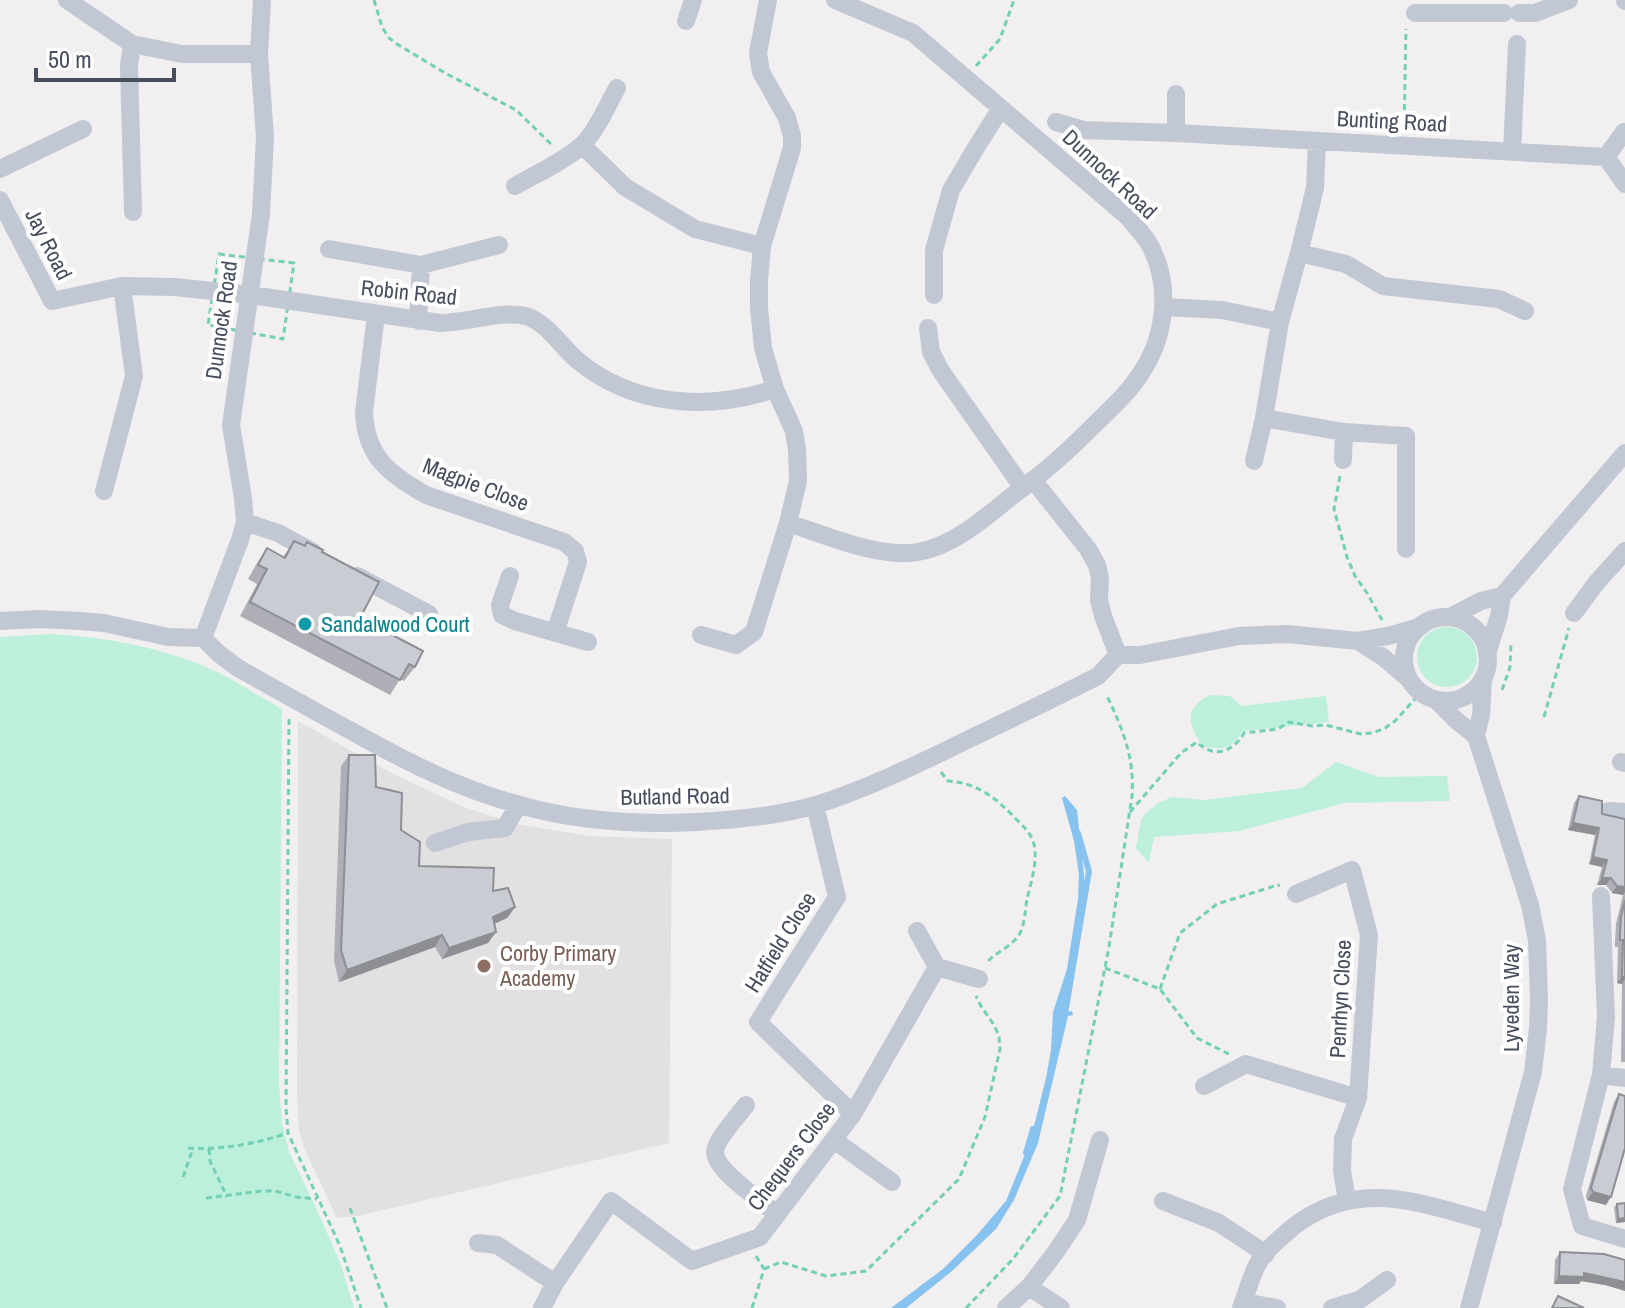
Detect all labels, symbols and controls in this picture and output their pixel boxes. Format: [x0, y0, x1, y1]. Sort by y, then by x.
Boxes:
scale bar [36, 32, 174, 82]
text: 50 m [48, 43, 92, 75]
street label: Bunting Road [1336, 103, 1448, 139]
street label: Dunnock Road [1056, 122, 1164, 226]
street label: Jay Road [18, 203, 80, 285]
street label: Dunnock Road [198, 259, 244, 381]
street label: Robin Road [360, 272, 458, 312]
street label: Magpie Close [419, 450, 533, 518]
place label: Sandalwood Court [321, 609, 469, 639]
marker: Sandalwood Court [296, 615, 314, 633]
street label: Butland Road [620, 780, 730, 812]
street label: Hatfield Close [737, 886, 823, 998]
place label: Corby Primary Academy [499, 938, 616, 993]
street label: Penrhyn Close [1322, 939, 1358, 1059]
street label: Lyveden Way [1496, 944, 1526, 1052]
marker: Corby Primary Academy [475, 957, 493, 975]
street label: Chequers Close [740, 1095, 842, 1217]

